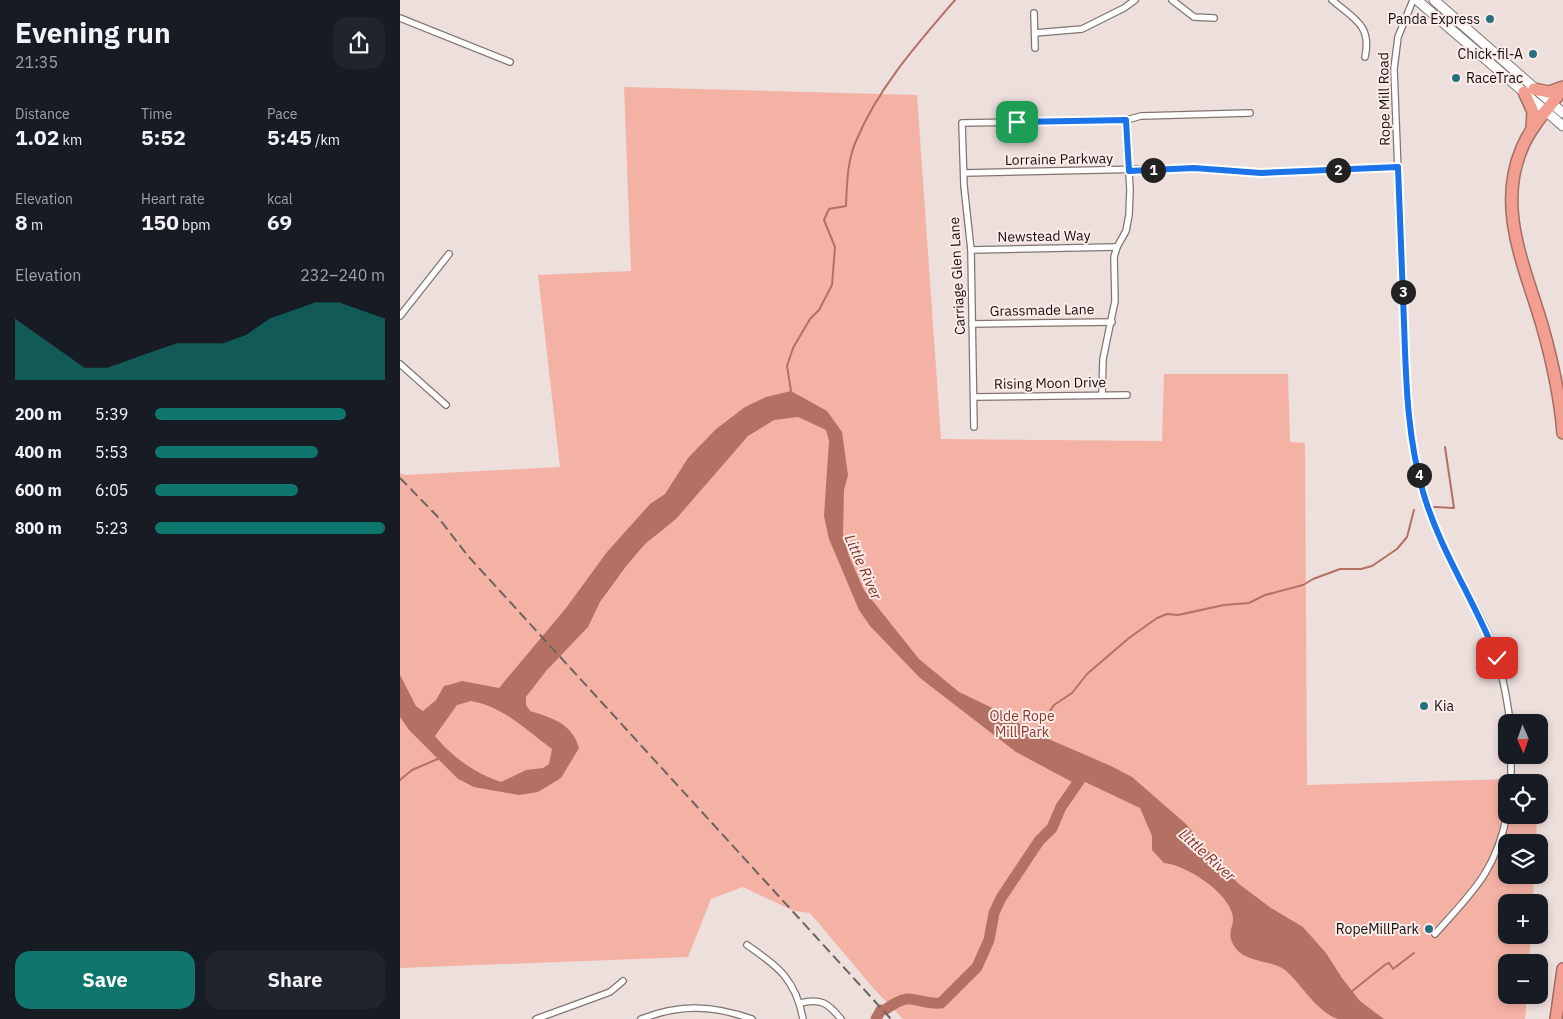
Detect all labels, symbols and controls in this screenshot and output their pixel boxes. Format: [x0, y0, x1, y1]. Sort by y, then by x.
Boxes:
place label: Panda Express [1388, 10, 1480, 28]
marker: Panda Express [1484, 13, 1496, 25]
text: Evening run [15, 14, 171, 51]
button: share [333, 17, 385, 69]
place label: Chick-fil-A [1458, 45, 1523, 63]
marker: Chick-fil-A [1527, 48, 1539, 60]
text: 21:35 [15, 52, 58, 72]
street label: Rope Mill Road [1374, 52, 1394, 146]
place label: RaceTrac [1466, 69, 1523, 87]
marker: RaceTrac [1450, 72, 1462, 84]
pin [996, 101, 1038, 143]
text: Distance [15, 105, 70, 123]
text: Time [141, 105, 172, 123]
text: Pace [267, 105, 297, 123]
icon: arrive [1003, 108, 1031, 136]
text: 1.02 [15, 123, 59, 151]
text: 5:52 [141, 123, 186, 151]
text: 5:45 [267, 123, 312, 151]
text: km [59, 131, 82, 149]
text: /km [312, 131, 340, 149]
street label: Lorraine Parkway [1005, 149, 1113, 169]
pin: 1 [1140, 158, 1166, 182]
pin: 2 [1326, 158, 1350, 182]
text: 1 [1149, 161, 1158, 179]
text: 2 [1334, 161, 1343, 179]
text: Elevation [15, 190, 73, 208]
text: Heart rate [141, 190, 205, 208]
text: kcal [267, 190, 292, 208]
text: 8 [15, 208, 28, 236]
text: 150 [141, 208, 179, 236]
text: 69 [267, 208, 292, 236]
text: m [28, 216, 43, 234]
text: bpm [179, 216, 211, 234]
street label: Carriage Glen Lane [945, 216, 969, 336]
street label: Newstead Way [997, 226, 1091, 246]
text: Elevation [15, 265, 81, 285]
text: 232–240 m [300, 265, 385, 285]
pin: 3 [1390, 280, 1416, 304]
text: 3 [1399, 283, 1408, 301]
street label: Grassmade Lane [989, 300, 1095, 320]
street label: Rising Moon Drive [994, 373, 1107, 393]
text: 200 m [15, 404, 62, 424]
text: 5:39 [95, 404, 128, 424]
text: 400 m [15, 442, 62, 462]
text: 5:53 [95, 442, 128, 462]
pin: 4 [1406, 462, 1432, 488]
text: 4 [1415, 466, 1424, 484]
text: 600 m [15, 480, 62, 500]
text: 6:05 [95, 480, 128, 500]
text: 800 m [15, 518, 62, 538]
text: 5:23 [95, 518, 128, 538]
water label: Little River [841, 531, 887, 603]
pin [1476, 637, 1518, 679]
icon: check [1483, 644, 1511, 672]
place label: Kia [1434, 697, 1454, 715]
marker: Kia [1418, 700, 1430, 712]
park label: Olde Rope Mill Park [989, 707, 1055, 741]
north arrow [1498, 714, 1548, 764]
map controls [1498, 714, 1548, 1004]
button: locate [1498, 774, 1548, 824]
water label: Little River [1175, 824, 1240, 885]
button: layers [1498, 834, 1548, 884]
button: + [1498, 894, 1548, 944]
place label: RopeMillPark [1336, 920, 1420, 938]
marker: RopeMillPark [1423, 923, 1435, 935]
button: Save [15, 951, 195, 1009]
button: Share [205, 951, 385, 1009]
button: − [1498, 954, 1548, 1004]

